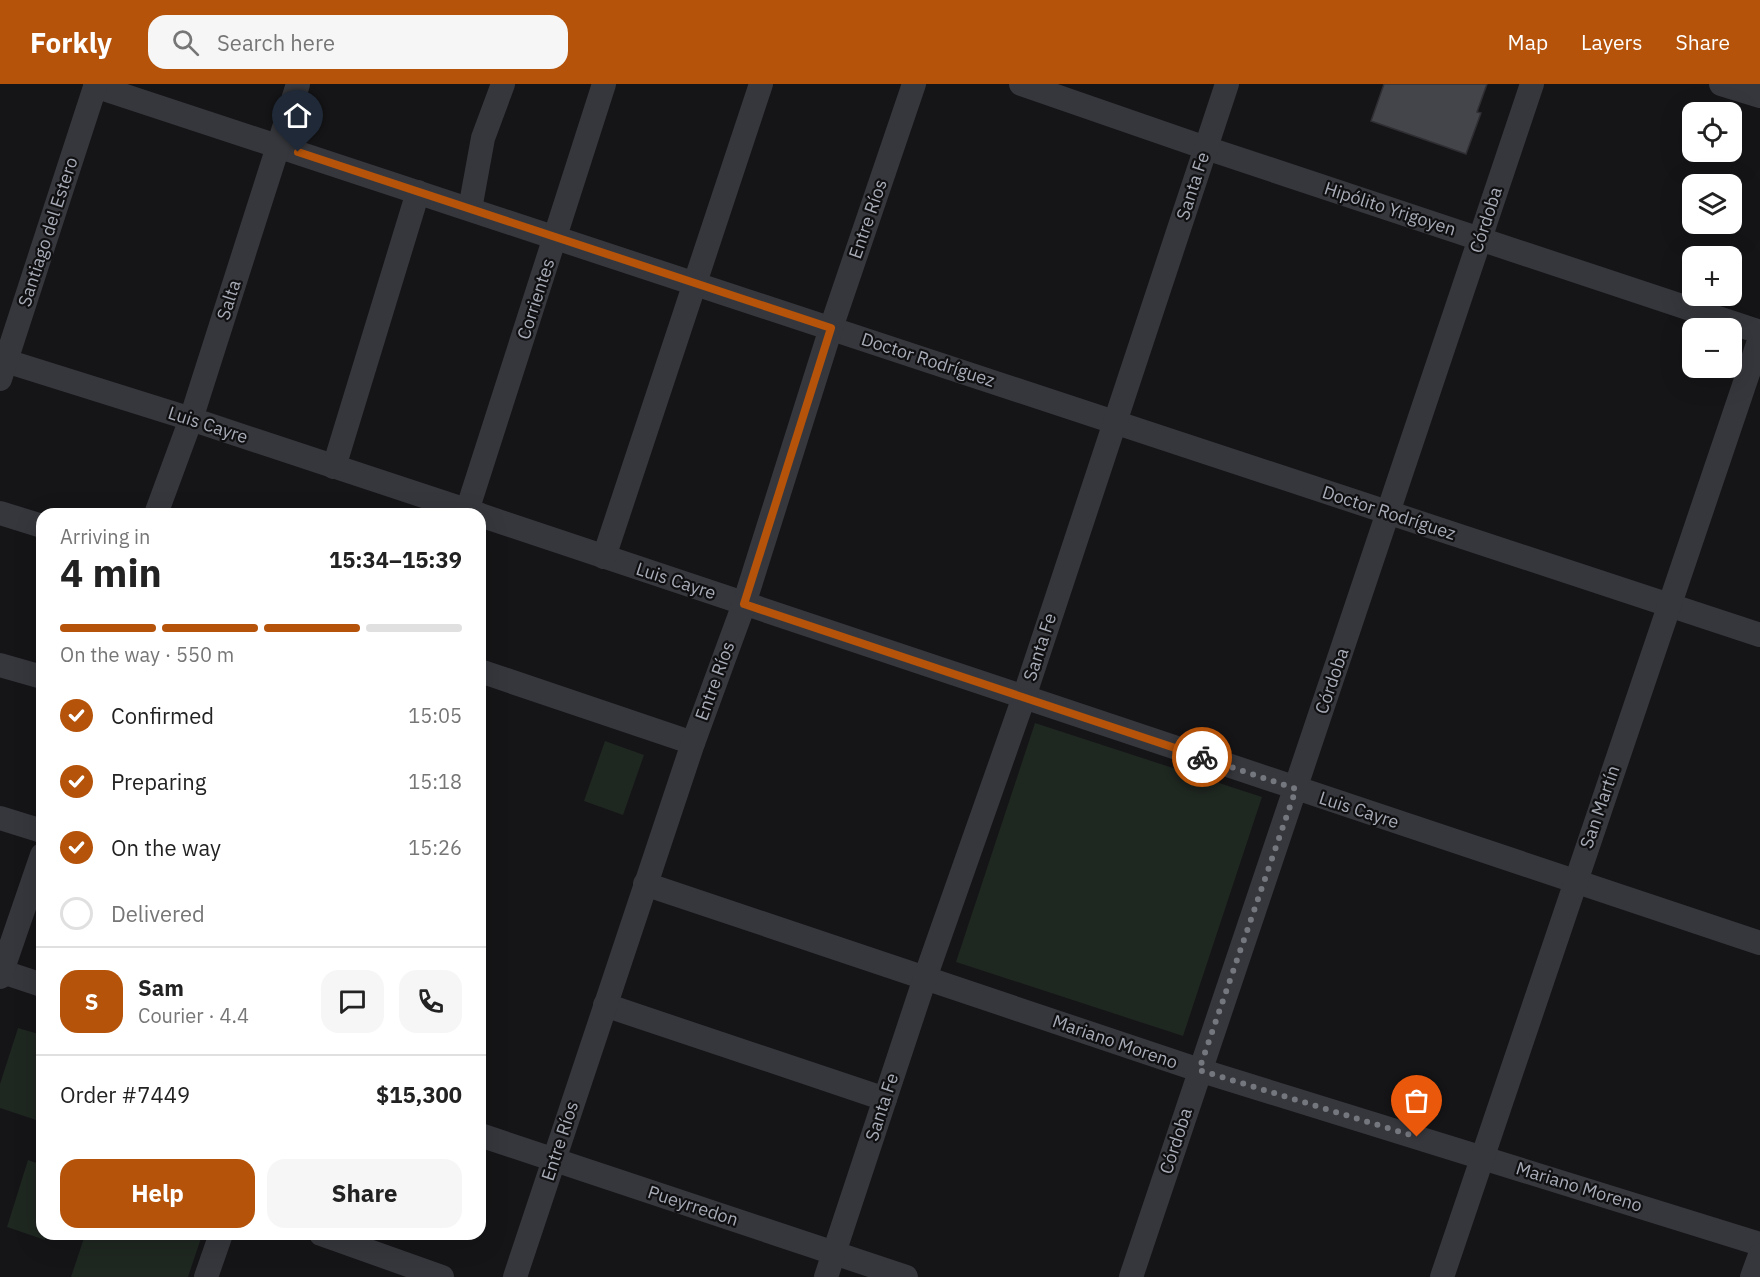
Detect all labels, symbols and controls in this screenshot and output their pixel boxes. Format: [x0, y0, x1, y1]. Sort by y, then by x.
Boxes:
search box [148, 15, 568, 69]
text: Forkly [30, 24, 112, 61]
icon: search [169, 26, 202, 59]
text: Search here [217, 28, 335, 57]
text: Map [1508, 28, 1548, 56]
text: Layers [1581, 28, 1643, 56]
text: Share [1676, 28, 1730, 56]
pin [272, 90, 323, 152]
icon: home [281, 99, 314, 132]
map controls [1682, 102, 1742, 378]
button: locate [1682, 102, 1742, 162]
street label: Santa Fe [1171, 149, 1214, 223]
street label: Santiago del Estero [13, 154, 83, 309]
button: layers [1682, 174, 1742, 234]
street label: Entre Ríos [843, 176, 892, 262]
street label: Hipólito Yrigoyen [1321, 176, 1459, 241]
street label: Córdoba [1464, 183, 1507, 256]
button: + [1682, 246, 1742, 306]
street label: Corrientes [512, 255, 559, 342]
street label: Salta [211, 277, 246, 323]
button: − [1682, 318, 1742, 378]
street label: Doctor Rodríguez [858, 327, 998, 392]
street label: Luis Cayre [165, 401, 251, 448]
street label: Doctor Rodríguez [1319, 480, 1459, 545]
text: Arriving in [60, 523, 150, 550]
text: 15:34–15:39 [329, 545, 462, 574]
text: 4 min [60, 547, 162, 598]
street label: Luis Cayre [633, 557, 719, 604]
street label: Santa Fe [1018, 610, 1061, 684]
street label: Entre Ríos [690, 638, 739, 724]
text: On the way · 550 m [60, 641, 234, 668]
street label: Córdoba [1310, 644, 1354, 717]
icon: check [60, 699, 93, 732]
text: Confirmed [111, 701, 214, 730]
text: 15:05 [408, 702, 462, 729]
courier [1172, 727, 1232, 787]
icon: bike [1186, 741, 1219, 774]
street label: San Martín [1575, 762, 1624, 851]
icon: check [60, 765, 93, 798]
text: Preparing [111, 767, 206, 796]
text: 15:18 [408, 768, 462, 795]
street label: Luis Cayre [1316, 786, 1402, 833]
icon: check [60, 831, 93, 864]
text: On the way [111, 833, 221, 862]
text: 15:26 [408, 834, 462, 861]
text: Delivered [111, 899, 205, 928]
button: chat [321, 970, 384, 1033]
button: phone [399, 970, 462, 1033]
text: Sam [138, 973, 184, 1002]
text: S [85, 987, 98, 1016]
text: Courier · 4.4 [138, 1002, 249, 1029]
street label: Mariano Moreno [1050, 1009, 1181, 1074]
street label: Santa Fe [860, 1070, 903, 1144]
pin [1391, 1075, 1442, 1137]
text: Order #7449 [60, 1080, 190, 1109]
text: $15,300 [376, 1080, 462, 1109]
icon: bag [1400, 1084, 1433, 1117]
street label: Entre Ríos [536, 1098, 583, 1184]
street label: Córdoba [1154, 1104, 1197, 1177]
street label: Mariano Moreno [1513, 1156, 1645, 1217]
button: Help [60, 1159, 255, 1228]
button: Share [267, 1159, 462, 1228]
street label: Pueyrredon [645, 1180, 741, 1231]

